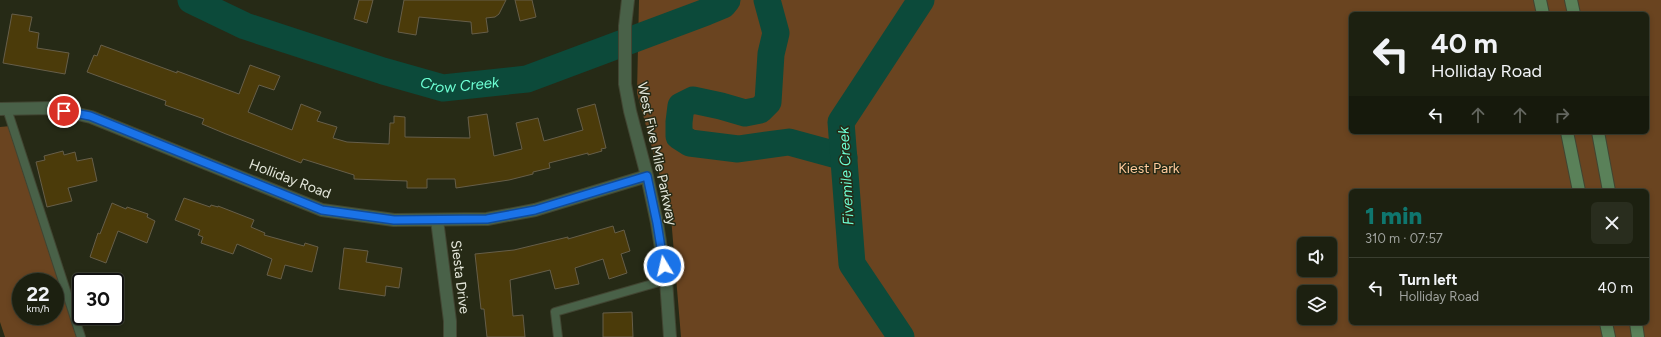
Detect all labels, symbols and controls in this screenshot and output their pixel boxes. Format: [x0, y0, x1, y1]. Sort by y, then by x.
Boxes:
text: 40 m [1431, 26, 1498, 60]
icon: left [1365, 28, 1417, 80]
text: Holliday Road [1431, 60, 1542, 82]
water label: Crow Creek [418, 73, 501, 97]
street label: West Five Mile Parkway [634, 81, 681, 228]
pin [47, 94, 81, 128]
icon: arrive [53, 100, 75, 122]
icon: left [1425, 104, 1447, 126]
icon: ahead [1467, 104, 1489, 126]
icon: ahead [1509, 104, 1531, 126]
icon: right [1551, 104, 1573, 126]
water label: Fivemile Creek [834, 126, 858, 226]
street label: Holliday Road [247, 156, 333, 202]
park label: Kiest Park [1118, 160, 1180, 177]
text: 1 min [1365, 201, 1422, 230]
button: close [1591, 202, 1633, 244]
text: 310 m · 07:57 [1365, 231, 1443, 246]
map controls [1297, 237, 1337, 325]
button: sound [1297, 237, 1337, 277]
street label: Siesta Drive [447, 239, 473, 315]
position arrow [643, 245, 685, 287]
text: Turn left [1399, 271, 1457, 289]
speed limit sign: 30 [72, 273, 124, 325]
icon: left [1365, 277, 1387, 299]
text: 40 m [1598, 279, 1633, 297]
text: 22 [26, 282, 50, 306]
button: layers [1297, 285, 1337, 325]
text: Holliday Road [1399, 289, 1479, 304]
text: km/h [27, 302, 49, 315]

